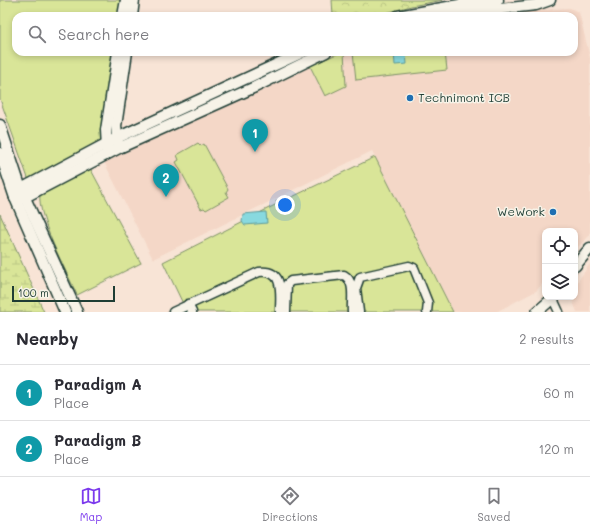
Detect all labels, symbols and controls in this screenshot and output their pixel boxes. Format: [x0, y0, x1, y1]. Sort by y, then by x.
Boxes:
search box [12, 12, 578, 56]
icon: search [26, 23, 48, 45]
text: Search here [58, 24, 149, 44]
place label: Technimont ICB [418, 89, 510, 105]
marker: Technimont ICB [405, 93, 415, 103]
pin: 1 [242, 119, 268, 152]
pin: 2 [153, 164, 179, 197]
your location [275, 195, 295, 215]
place label: WeWork [497, 203, 545, 219]
marker: WeWork [548, 207, 558, 217]
map controls [542, 228, 578, 300]
button: locate [542, 228, 578, 264]
button: layers [542, 264, 578, 300]
scale bar [12, 284, 115, 303]
text: 100 m [18, 285, 49, 300]
text: Nearby [16, 327, 78, 349]
text: 2 results [519, 330, 574, 347]
text: Paradigm A [54, 374, 142, 394]
text: 1 [26, 384, 32, 401]
text: 60 m [544, 384, 574, 401]
text: Place [54, 394, 89, 411]
text: Paradigm B [54, 430, 141, 450]
text: 2 [25, 440, 33, 457]
text: 120 m [538, 440, 574, 457]
text: Place [54, 450, 89, 467]
tab: Map [80, 485, 102, 524]
tab: Directions [262, 485, 318, 524]
tab: Saved [477, 485, 510, 524]

